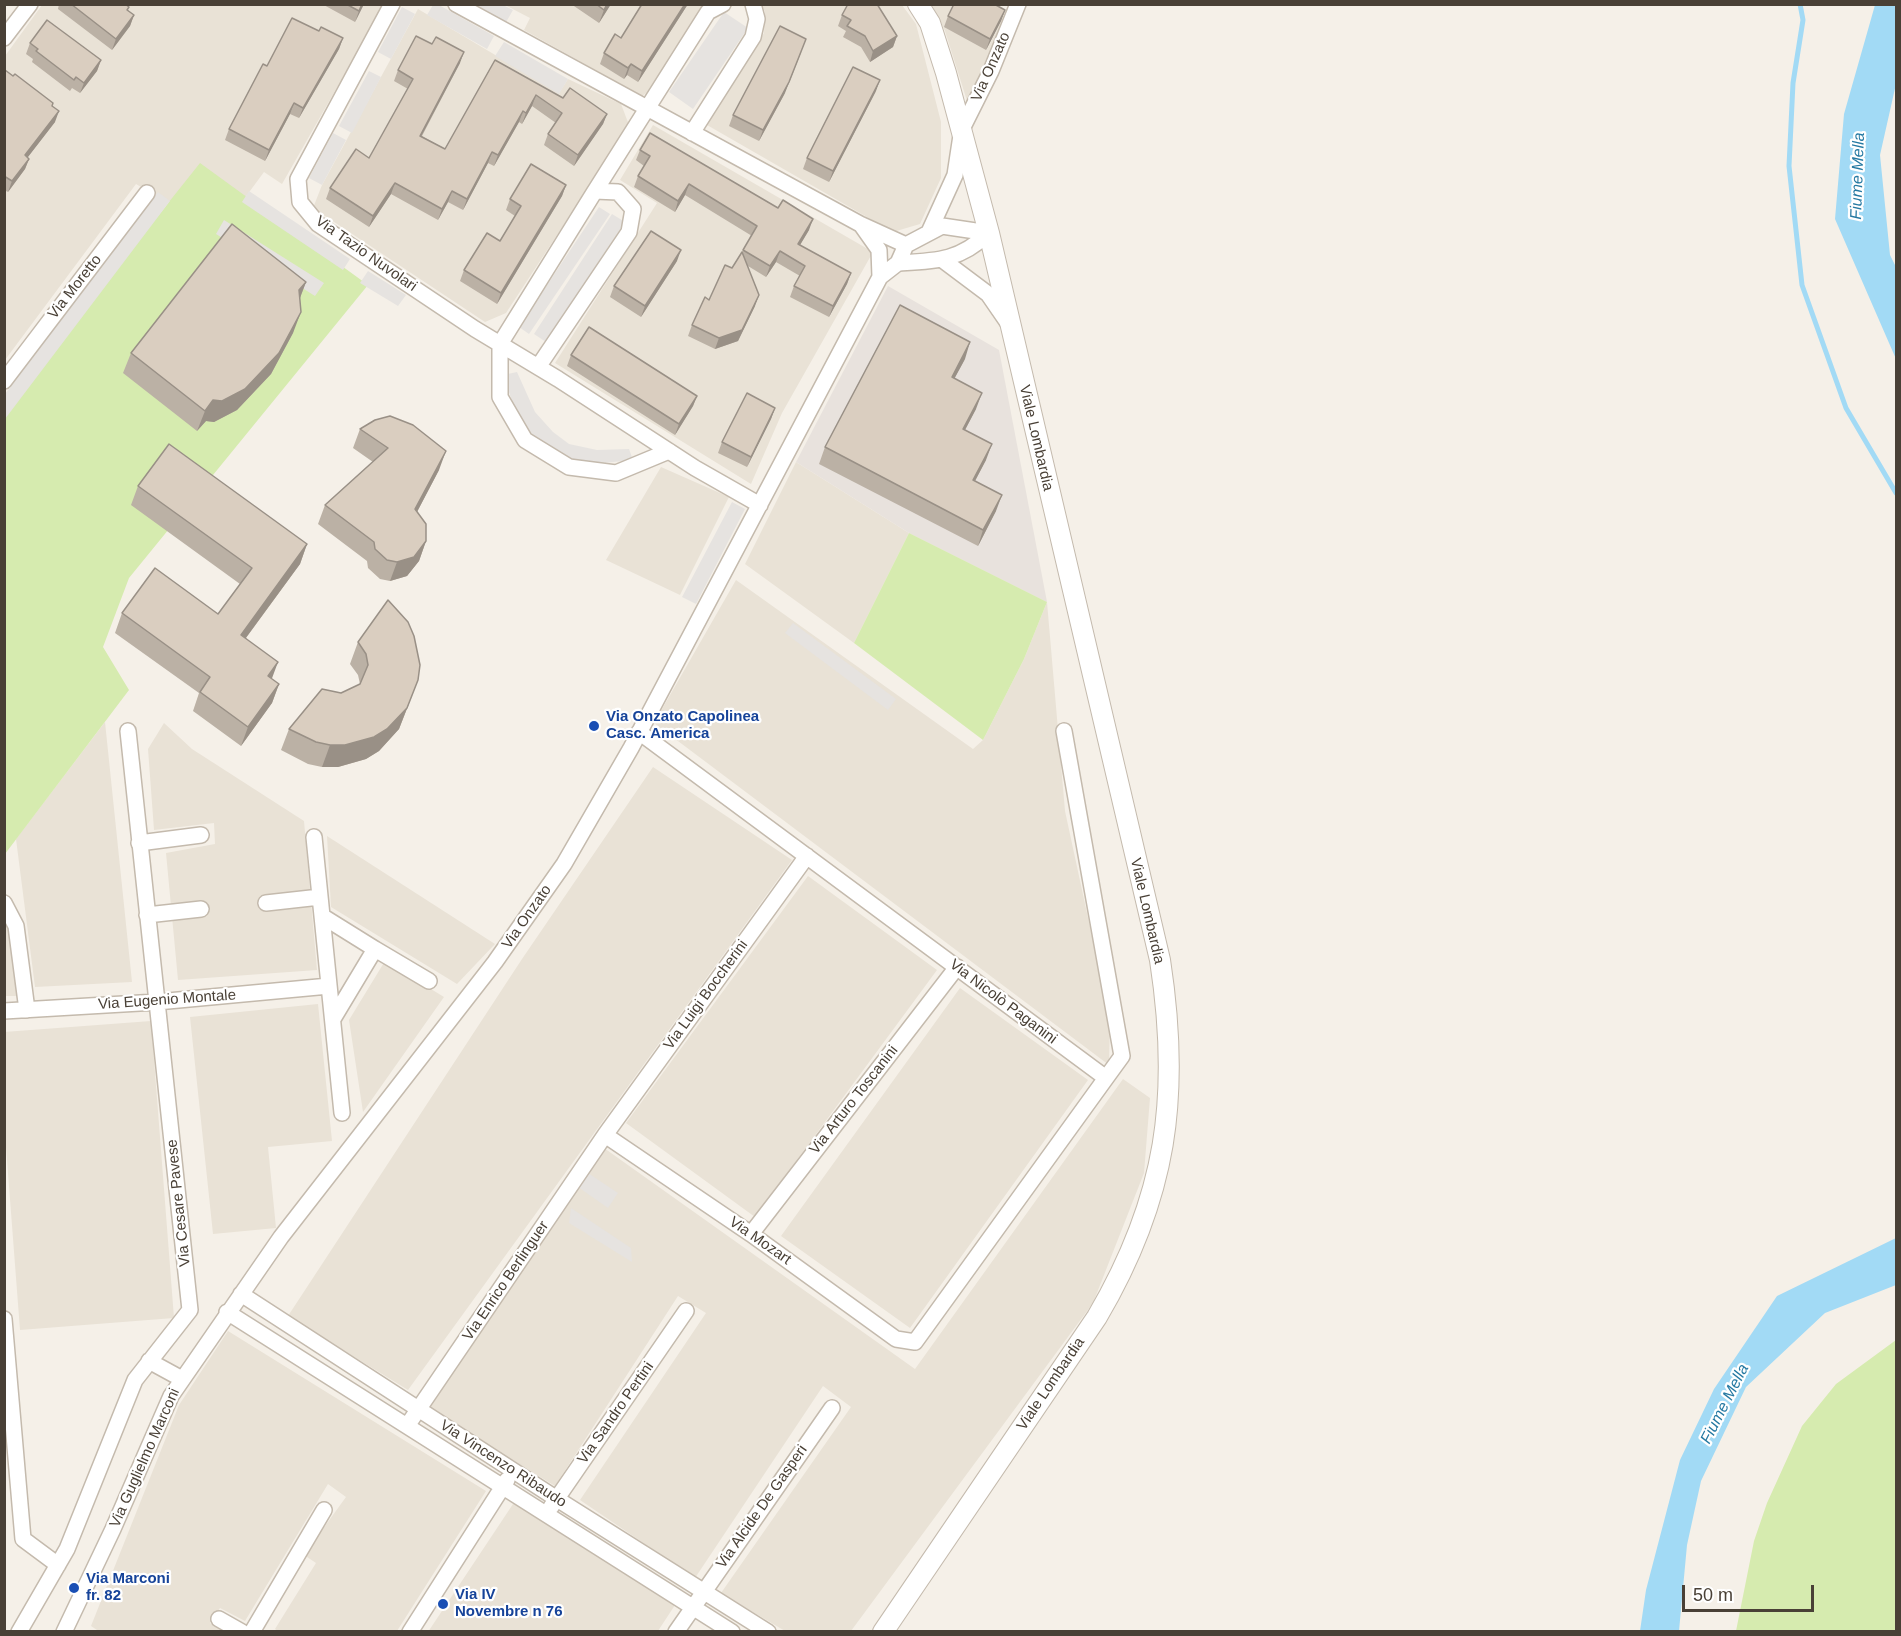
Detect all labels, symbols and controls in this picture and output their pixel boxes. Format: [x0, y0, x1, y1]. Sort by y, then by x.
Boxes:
street label: Via Onzato [968, 30, 1014, 104]
water label: Fiume Mella [1847, 132, 1869, 220]
street label: Via Tazio Nuvolari [312, 212, 420, 296]
street label: Via Moretto [44, 251, 106, 323]
street label: Viale Lombardia [1015, 383, 1057, 493]
place label: Via Onzato Capolinea Casc. America [606, 708, 759, 743]
marker: Via Onzato Capolinea Casc. America [587, 719, 601, 733]
street label: Viale Lombardia [1126, 856, 1168, 966]
street label: Via Onzato [498, 882, 556, 952]
street label: Via Luigi Boccherini [660, 937, 752, 1053]
street label: Via Nicolò Paganini [946, 956, 1060, 1048]
street label: Via Eugenio Montale [97, 986, 237, 1014]
street label: Via Arturo Toscanini [806, 1042, 902, 1158]
street label: Via Cesare Pavese [163, 1138, 195, 1268]
street label: Via Mozart [726, 1213, 794, 1269]
street label: Via Enrico Berlinguer [459, 1218, 553, 1344]
street label: Viale Lombardia [1013, 1334, 1089, 1434]
street label: Via Sandro Pertini [574, 1358, 658, 1468]
water label: Fiume Mella [1697, 1361, 1753, 1447]
street label: Via Guglielmo Marconi [106, 1386, 184, 1530]
street label: Via Vincenzo Ribaudo [436, 1416, 570, 1512]
street label: Via Alcide De Gasperi [713, 1442, 811, 1572]
place label: Via Marconi fr. 82 [86, 1570, 170, 1605]
scale bar [1685, 1573, 1817, 1611]
marker: Via Marconi fr. 82 [67, 1581, 81, 1595]
text: 50 m [1693, 1585, 1733, 1605]
place label: Via IV Novembre n 76 [455, 1586, 563, 1621]
marker: Via IV Novembre n 76 [436, 1597, 450, 1611]

